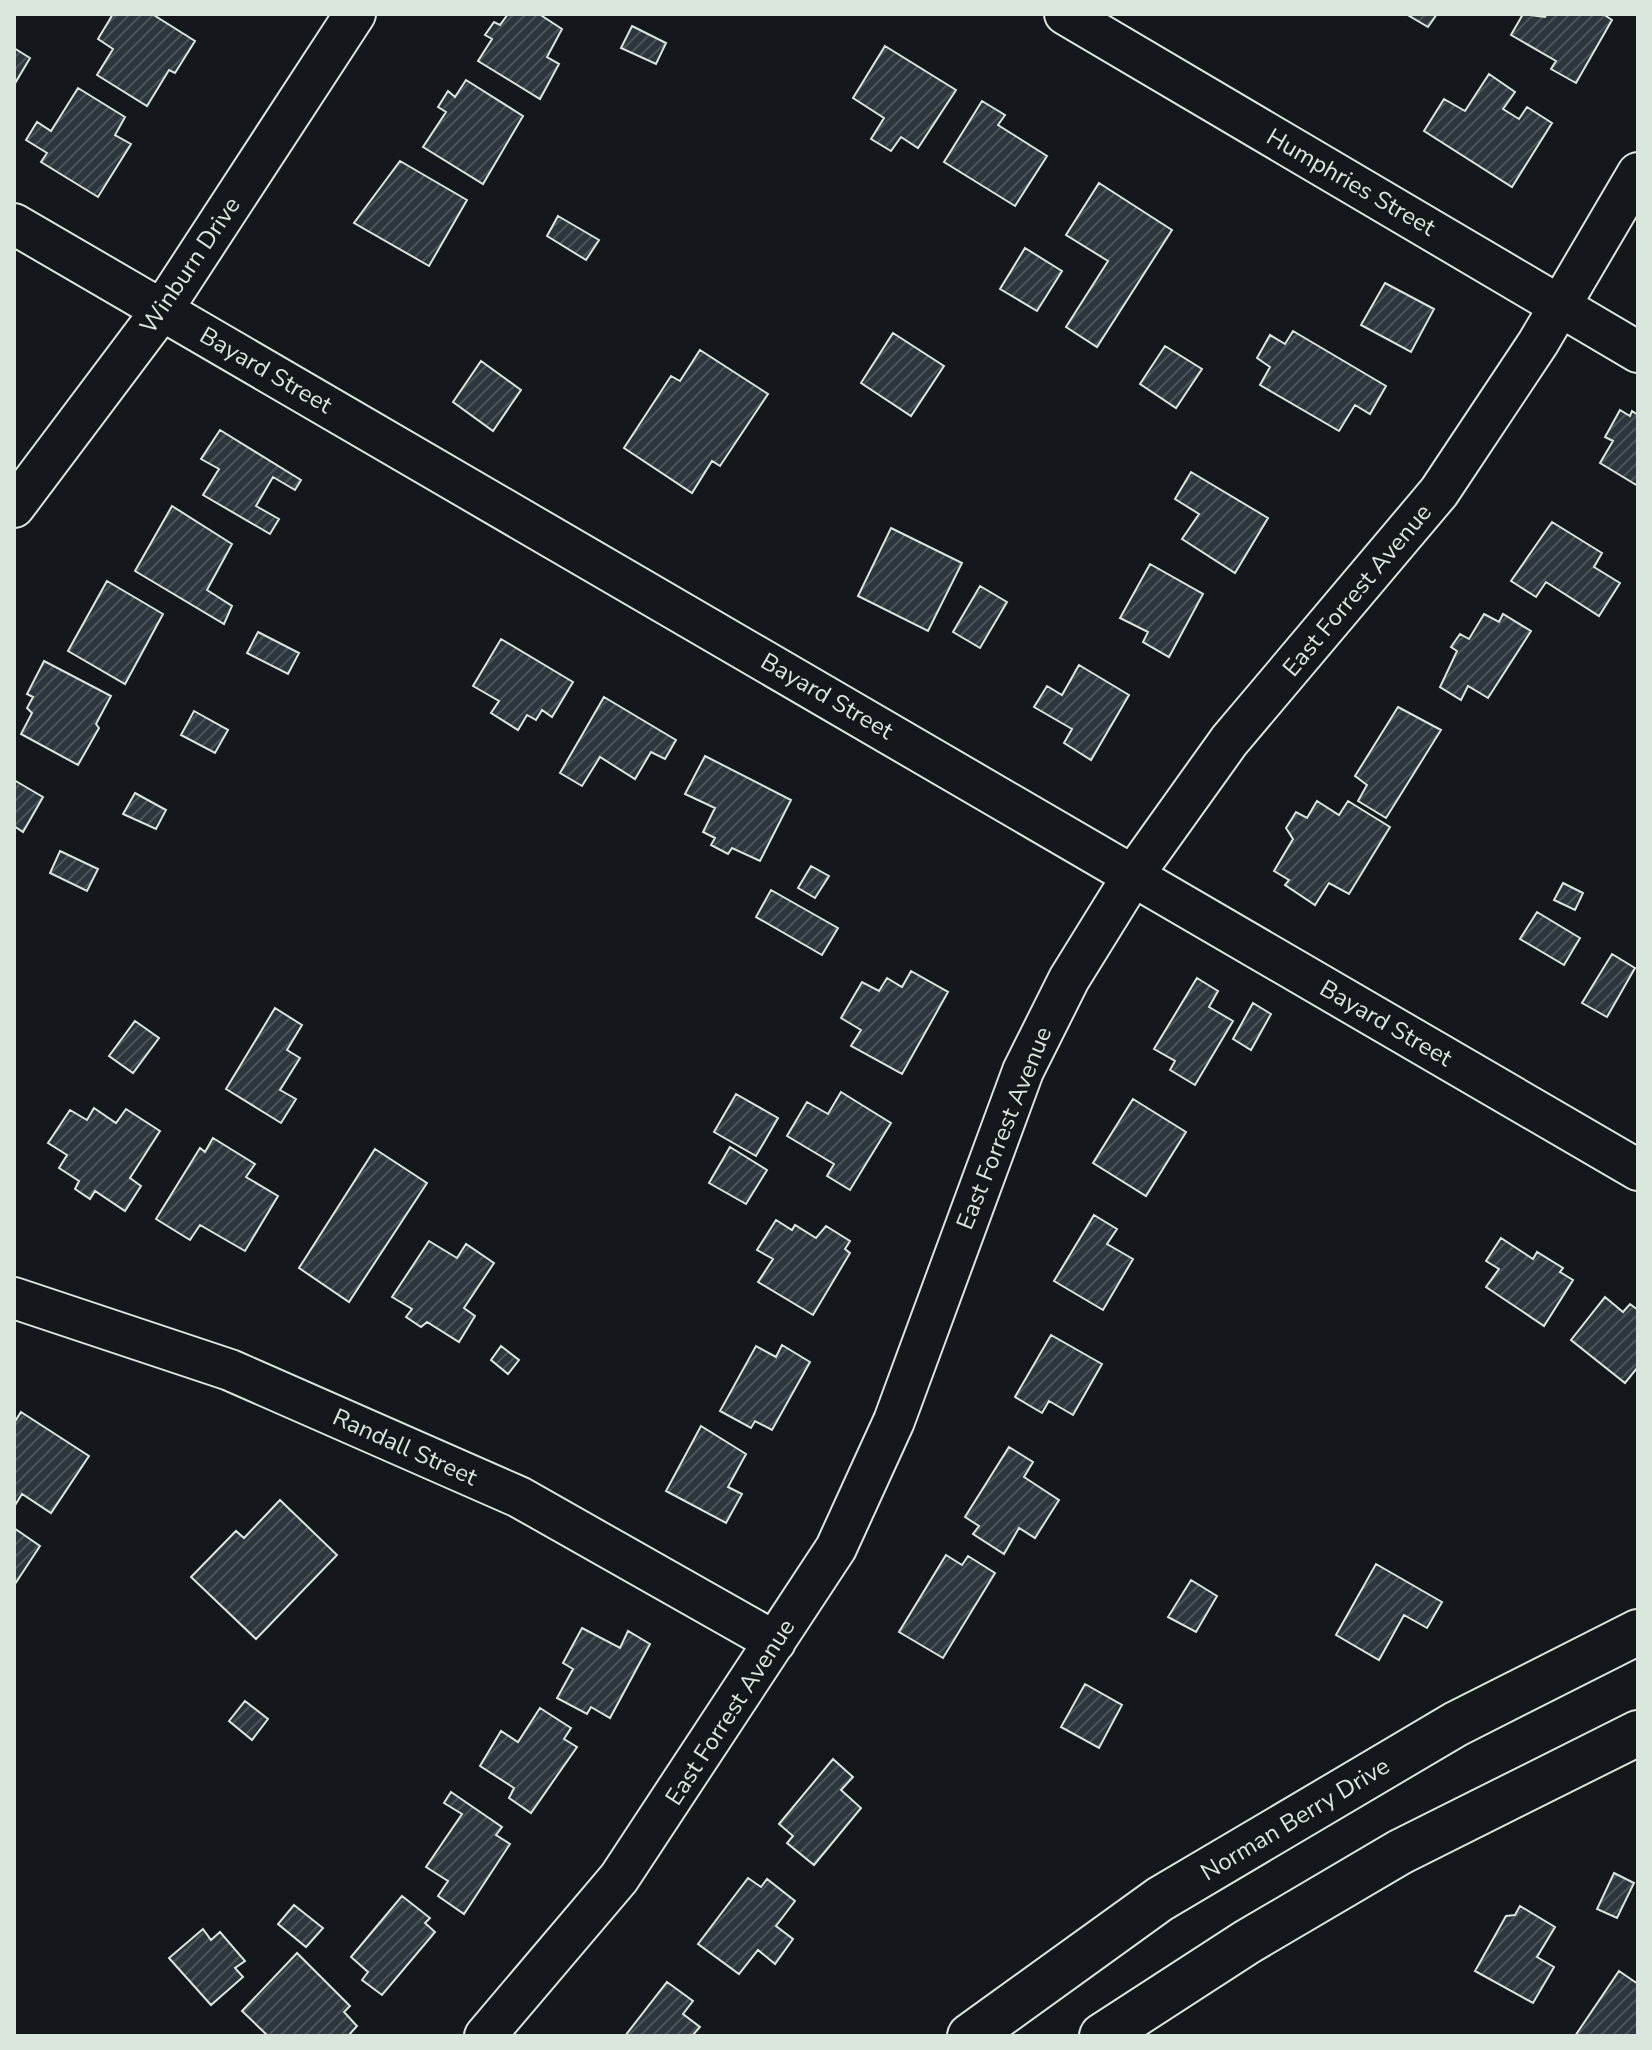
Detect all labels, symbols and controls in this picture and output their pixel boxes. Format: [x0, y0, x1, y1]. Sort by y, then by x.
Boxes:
street label: Humphries Street [1261, 121, 1442, 244]
street label: Winburn Drive [132, 190, 248, 340]
street label: Bayard Street [194, 319, 338, 421]
street label: East Forrest Avenue [1275, 497, 1439, 683]
street label: Bayard Street [755, 645, 899, 747]
street label: Bayard Street [1314, 972, 1458, 1074]
street label: East Forrest Avenue [949, 1022, 1059, 1234]
street label: Randall Street [328, 1401, 483, 1493]
street label: East Forrest Avenue [658, 1613, 802, 1811]
street label: Norman Berry Drive [1195, 1750, 1395, 1888]

